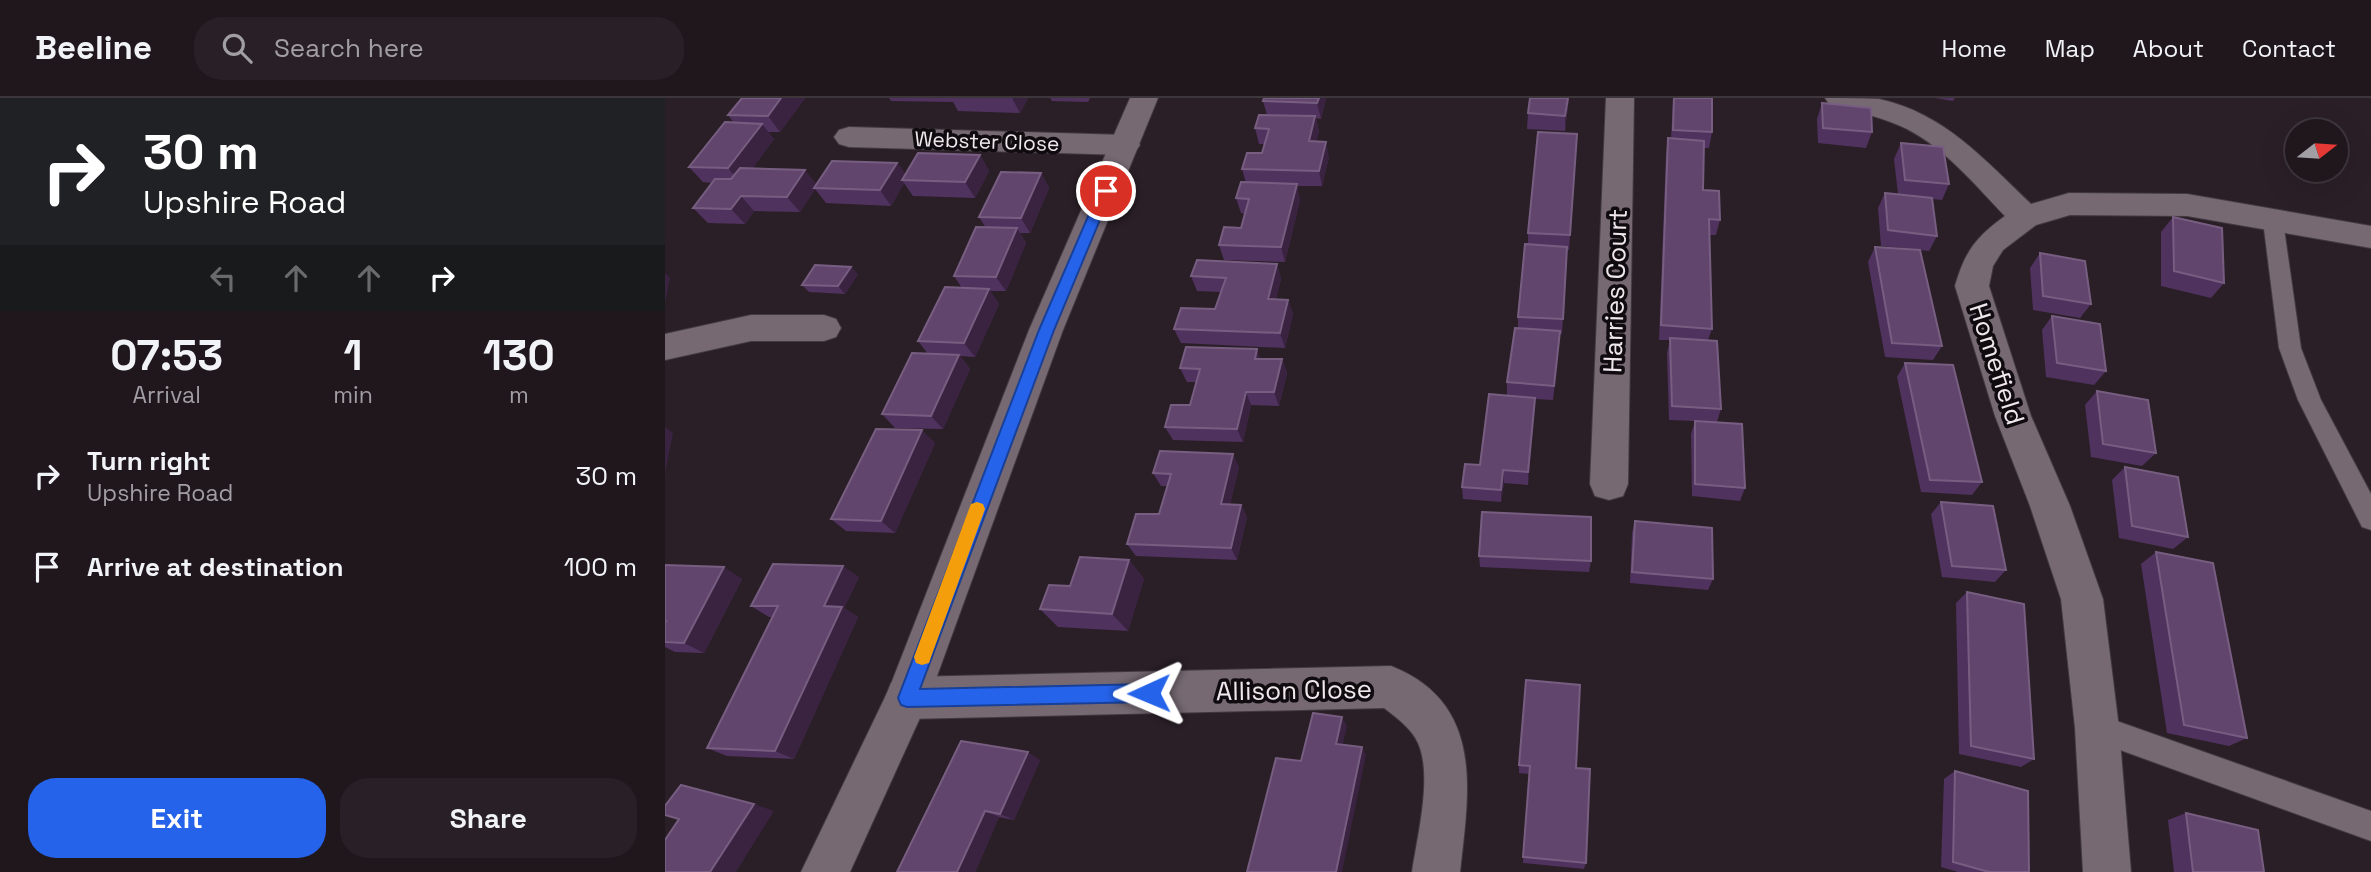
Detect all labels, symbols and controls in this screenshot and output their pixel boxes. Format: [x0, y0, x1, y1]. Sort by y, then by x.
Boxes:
search box [194, 17, 684, 80]
text: Beeline [35, 27, 152, 69]
icon: search [218, 29, 256, 67]
text: Search here [274, 31, 424, 65]
text: Home [1941, 33, 2007, 64]
text: Map [2045, 33, 2095, 64]
text: About [2133, 33, 2204, 64]
text: Contact [2242, 33, 2336, 64]
north arrow [2285, 119, 2349, 182]
map controls [2285, 119, 2348, 182]
text: 30 m [143, 121, 259, 183]
street label: Webster Close [914, 125, 1060, 157]
icon: right [28, 126, 119, 217]
pin [1076, 161, 1136, 221]
icon: arrive [1087, 172, 1125, 210]
text: Upshire Road [143, 182, 346, 222]
street label: Harries Court [1595, 208, 1635, 374]
icon: left [204, 259, 242, 297]
icon: ahead [277, 259, 315, 297]
icon: ahead [350, 259, 388, 297]
icon: right [423, 259, 461, 297]
street label: Homefield [1961, 299, 2033, 429]
text: 07:53 [110, 329, 223, 382]
text: 1 [344, 329, 363, 382]
text: 130 [483, 329, 555, 382]
text: Arrival [132, 380, 201, 410]
text: min [333, 380, 373, 410]
text: m [509, 380, 529, 410]
text: Turn right [87, 444, 211, 478]
icon: right [28, 457, 66, 495]
text: 30 m [576, 459, 637, 493]
text: Upshire Road [87, 478, 233, 508]
icon: arrive [28, 548, 66, 586]
text: Arrive at destination [87, 550, 344, 584]
text: 100 m [564, 550, 637, 584]
position arrow [1112, 656, 1186, 730]
street label: Allison Close [1216, 672, 1372, 708]
button: Exit [28, 778, 326, 858]
button: Share [340, 778, 637, 858]

